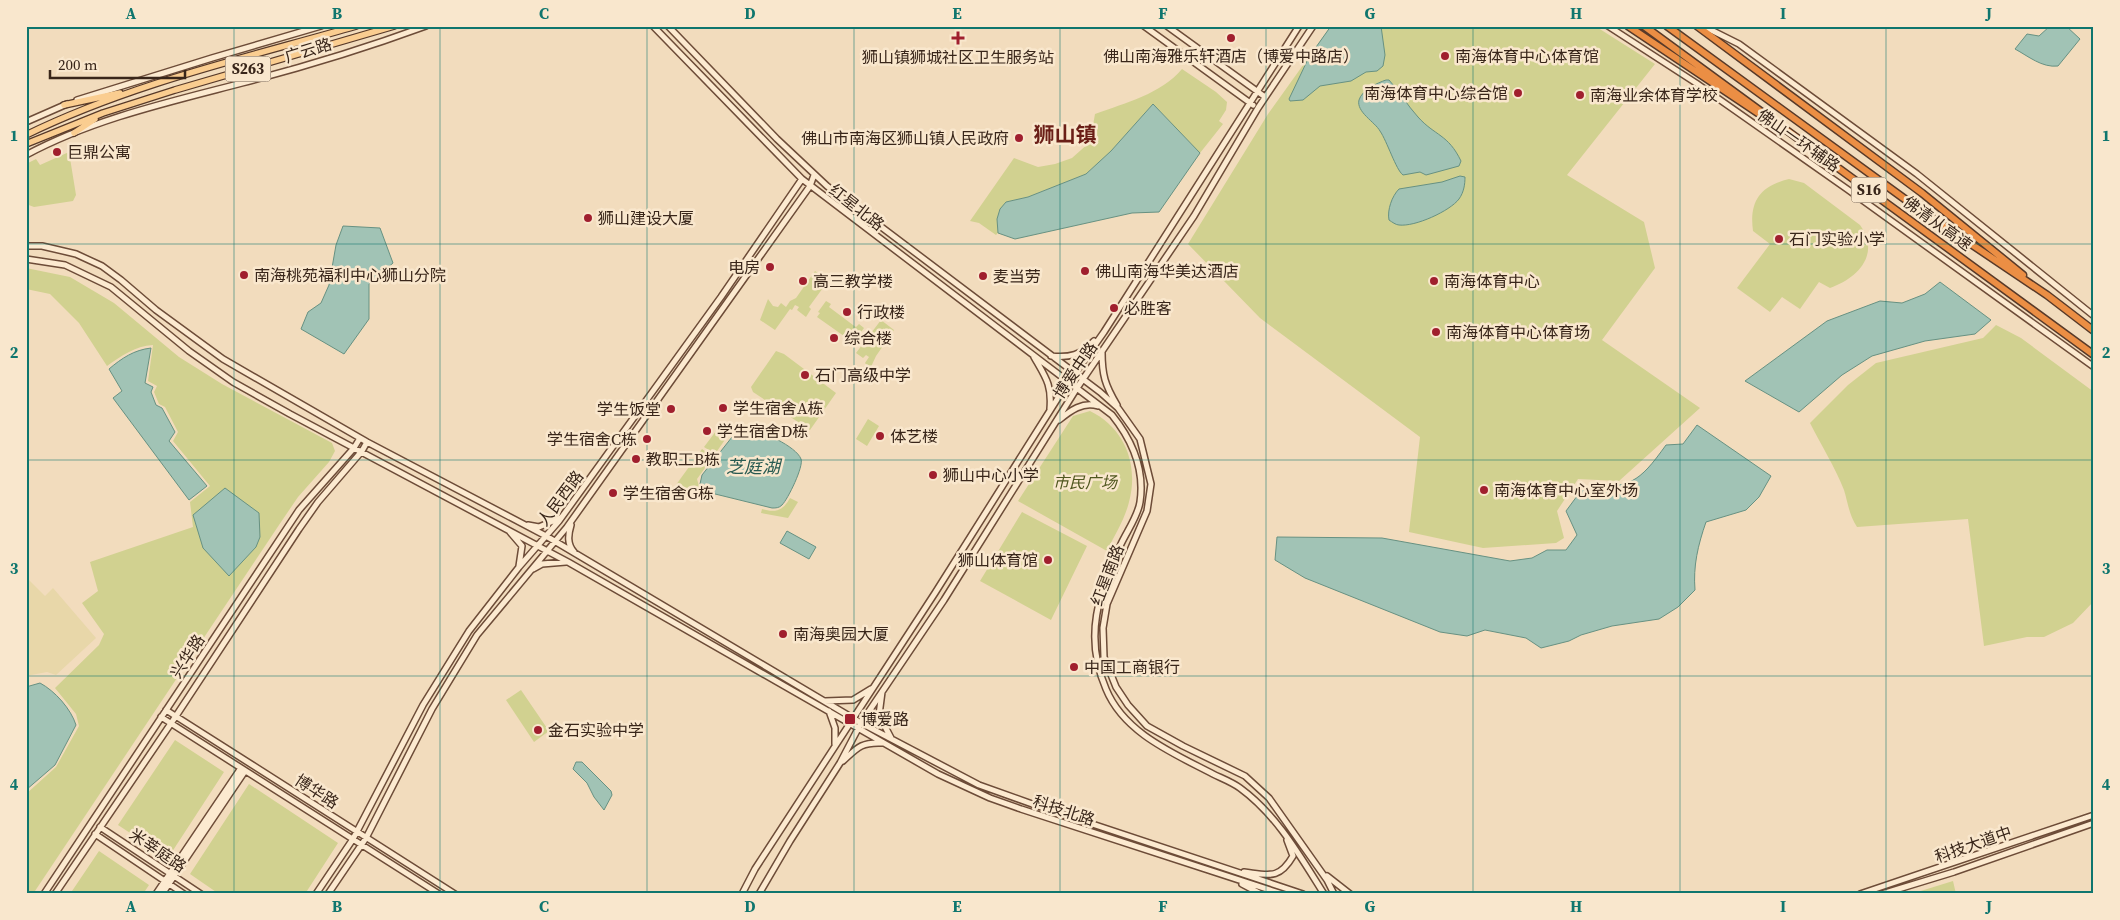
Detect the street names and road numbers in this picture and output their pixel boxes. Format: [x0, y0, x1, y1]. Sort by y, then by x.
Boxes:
street label: 广云路 [282, 32, 334, 68]
road number: S263 [226, 56, 270, 82]
street label: 佛山一环辅路 [1753, 103, 1845, 177]
road number: S16 [1852, 178, 1886, 202]
street label: 红星北路 [825, 179, 889, 235]
street label: 佛清从高速 [1899, 191, 1977, 255]
street label: 博爱中路 [1048, 337, 1102, 403]
street label: 人民西路 [532, 466, 588, 530]
street label: 红星南路 [1085, 541, 1129, 609]
street label: 兴华路 [165, 630, 209, 682]
street label: 博华路 [291, 769, 343, 813]
street label: 科技北路 [1030, 790, 1098, 830]
street label: 科技大道中 [1932, 821, 2014, 867]
street label: 米莘庭路 [125, 823, 191, 877]

